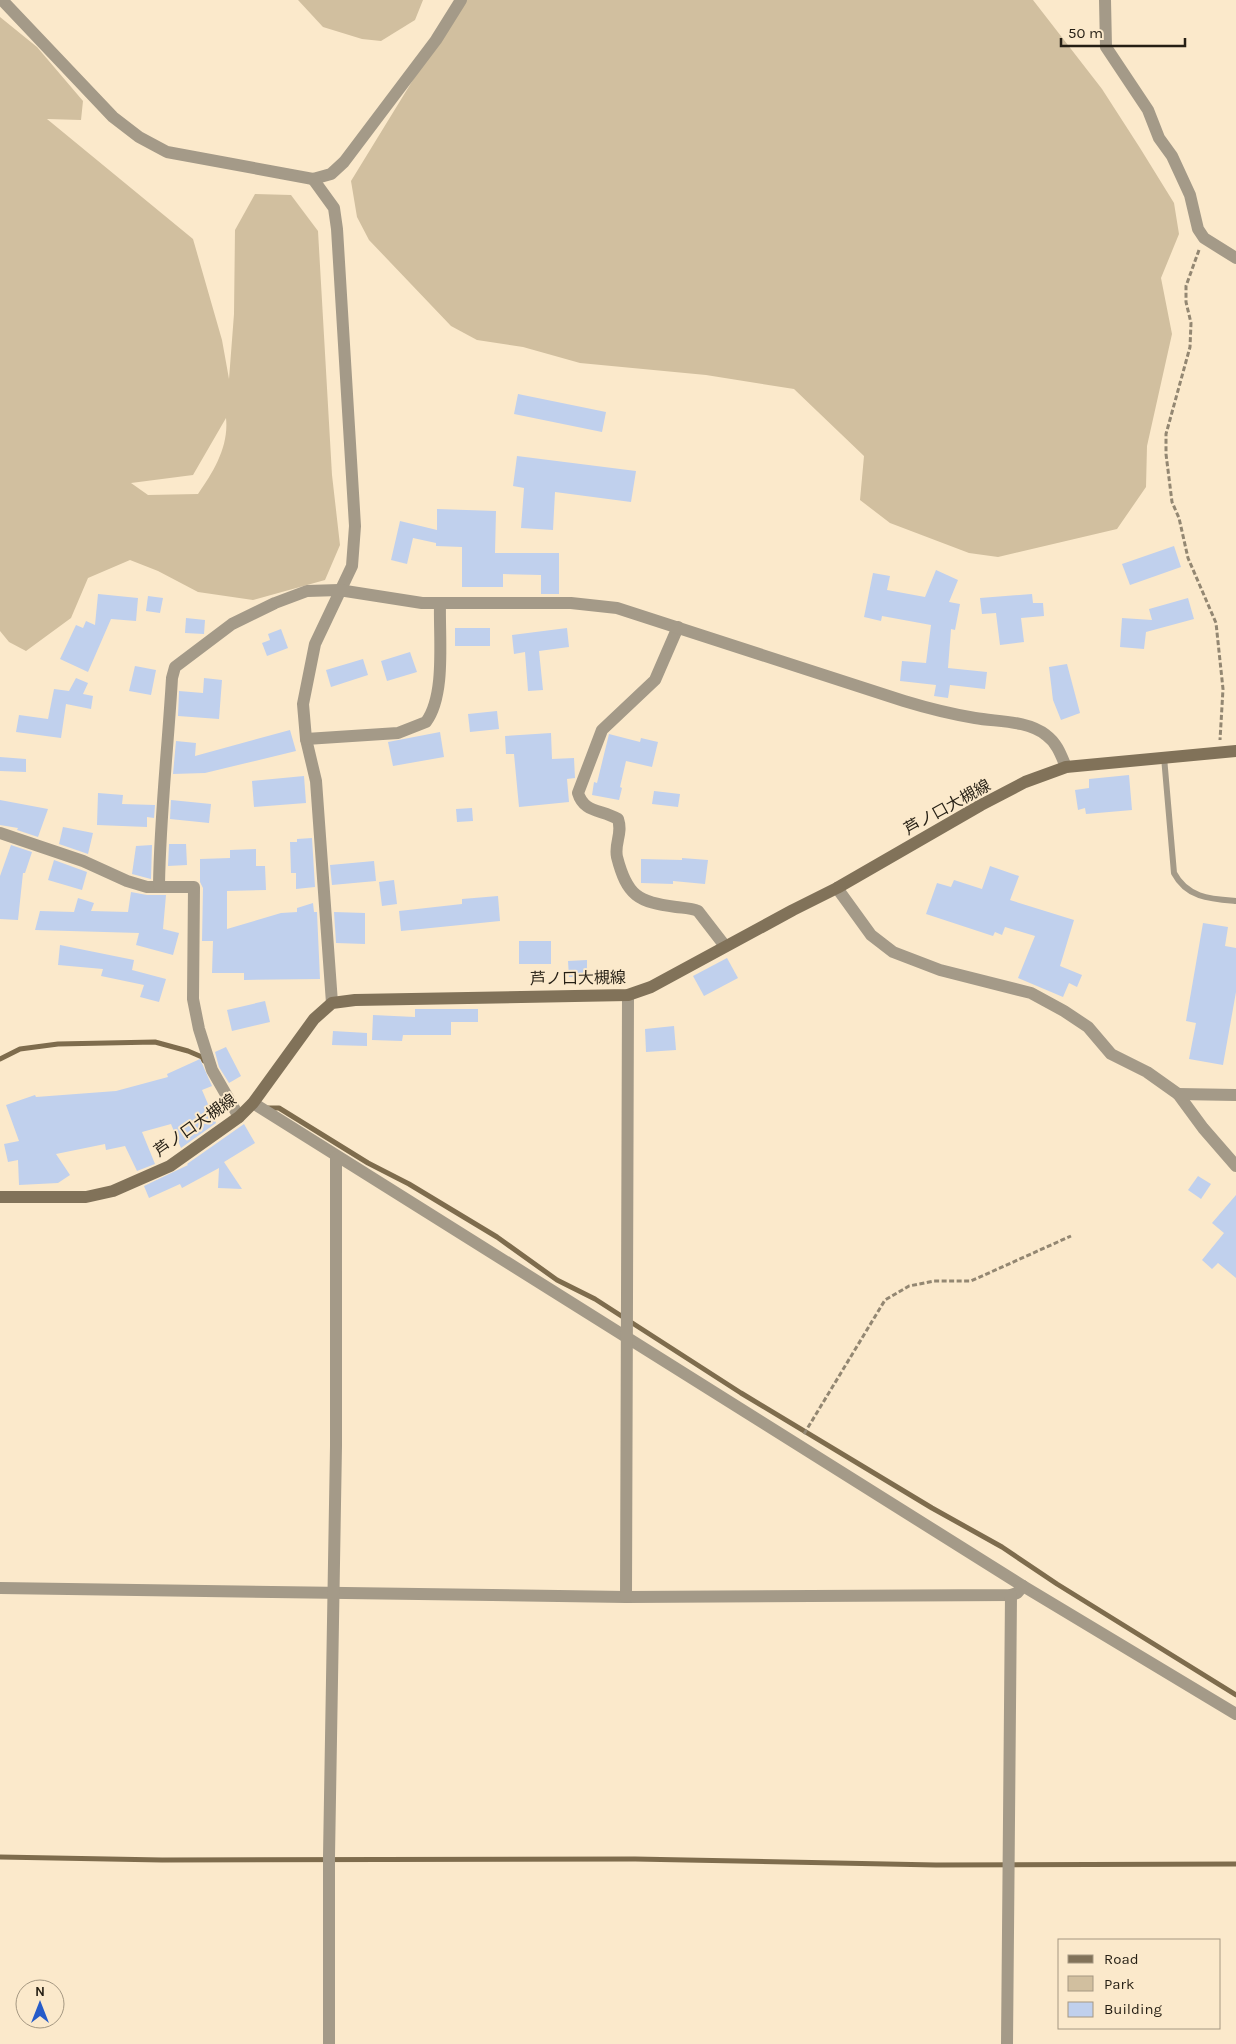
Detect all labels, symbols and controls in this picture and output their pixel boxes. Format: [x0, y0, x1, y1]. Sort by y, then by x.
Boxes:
scale bar [1061, 15, 1185, 47]
text: 50 m [1068, 24, 1103, 42]
street label: 芦ノ口大槻線 [900, 775, 994, 839]
street label: 芦ノ口大槻線 [530, 968, 626, 988]
street label: 芦ノ口大槻線 [150, 1090, 240, 1160]
legend [1058, 1939, 1221, 2029]
text: Road [1104, 1950, 1139, 1968]
text: Park [1104, 1975, 1134, 1993]
north arrow [15, 1979, 65, 2029]
text: N [35, 1983, 45, 2000]
text: Building [1104, 2000, 1162, 2018]

